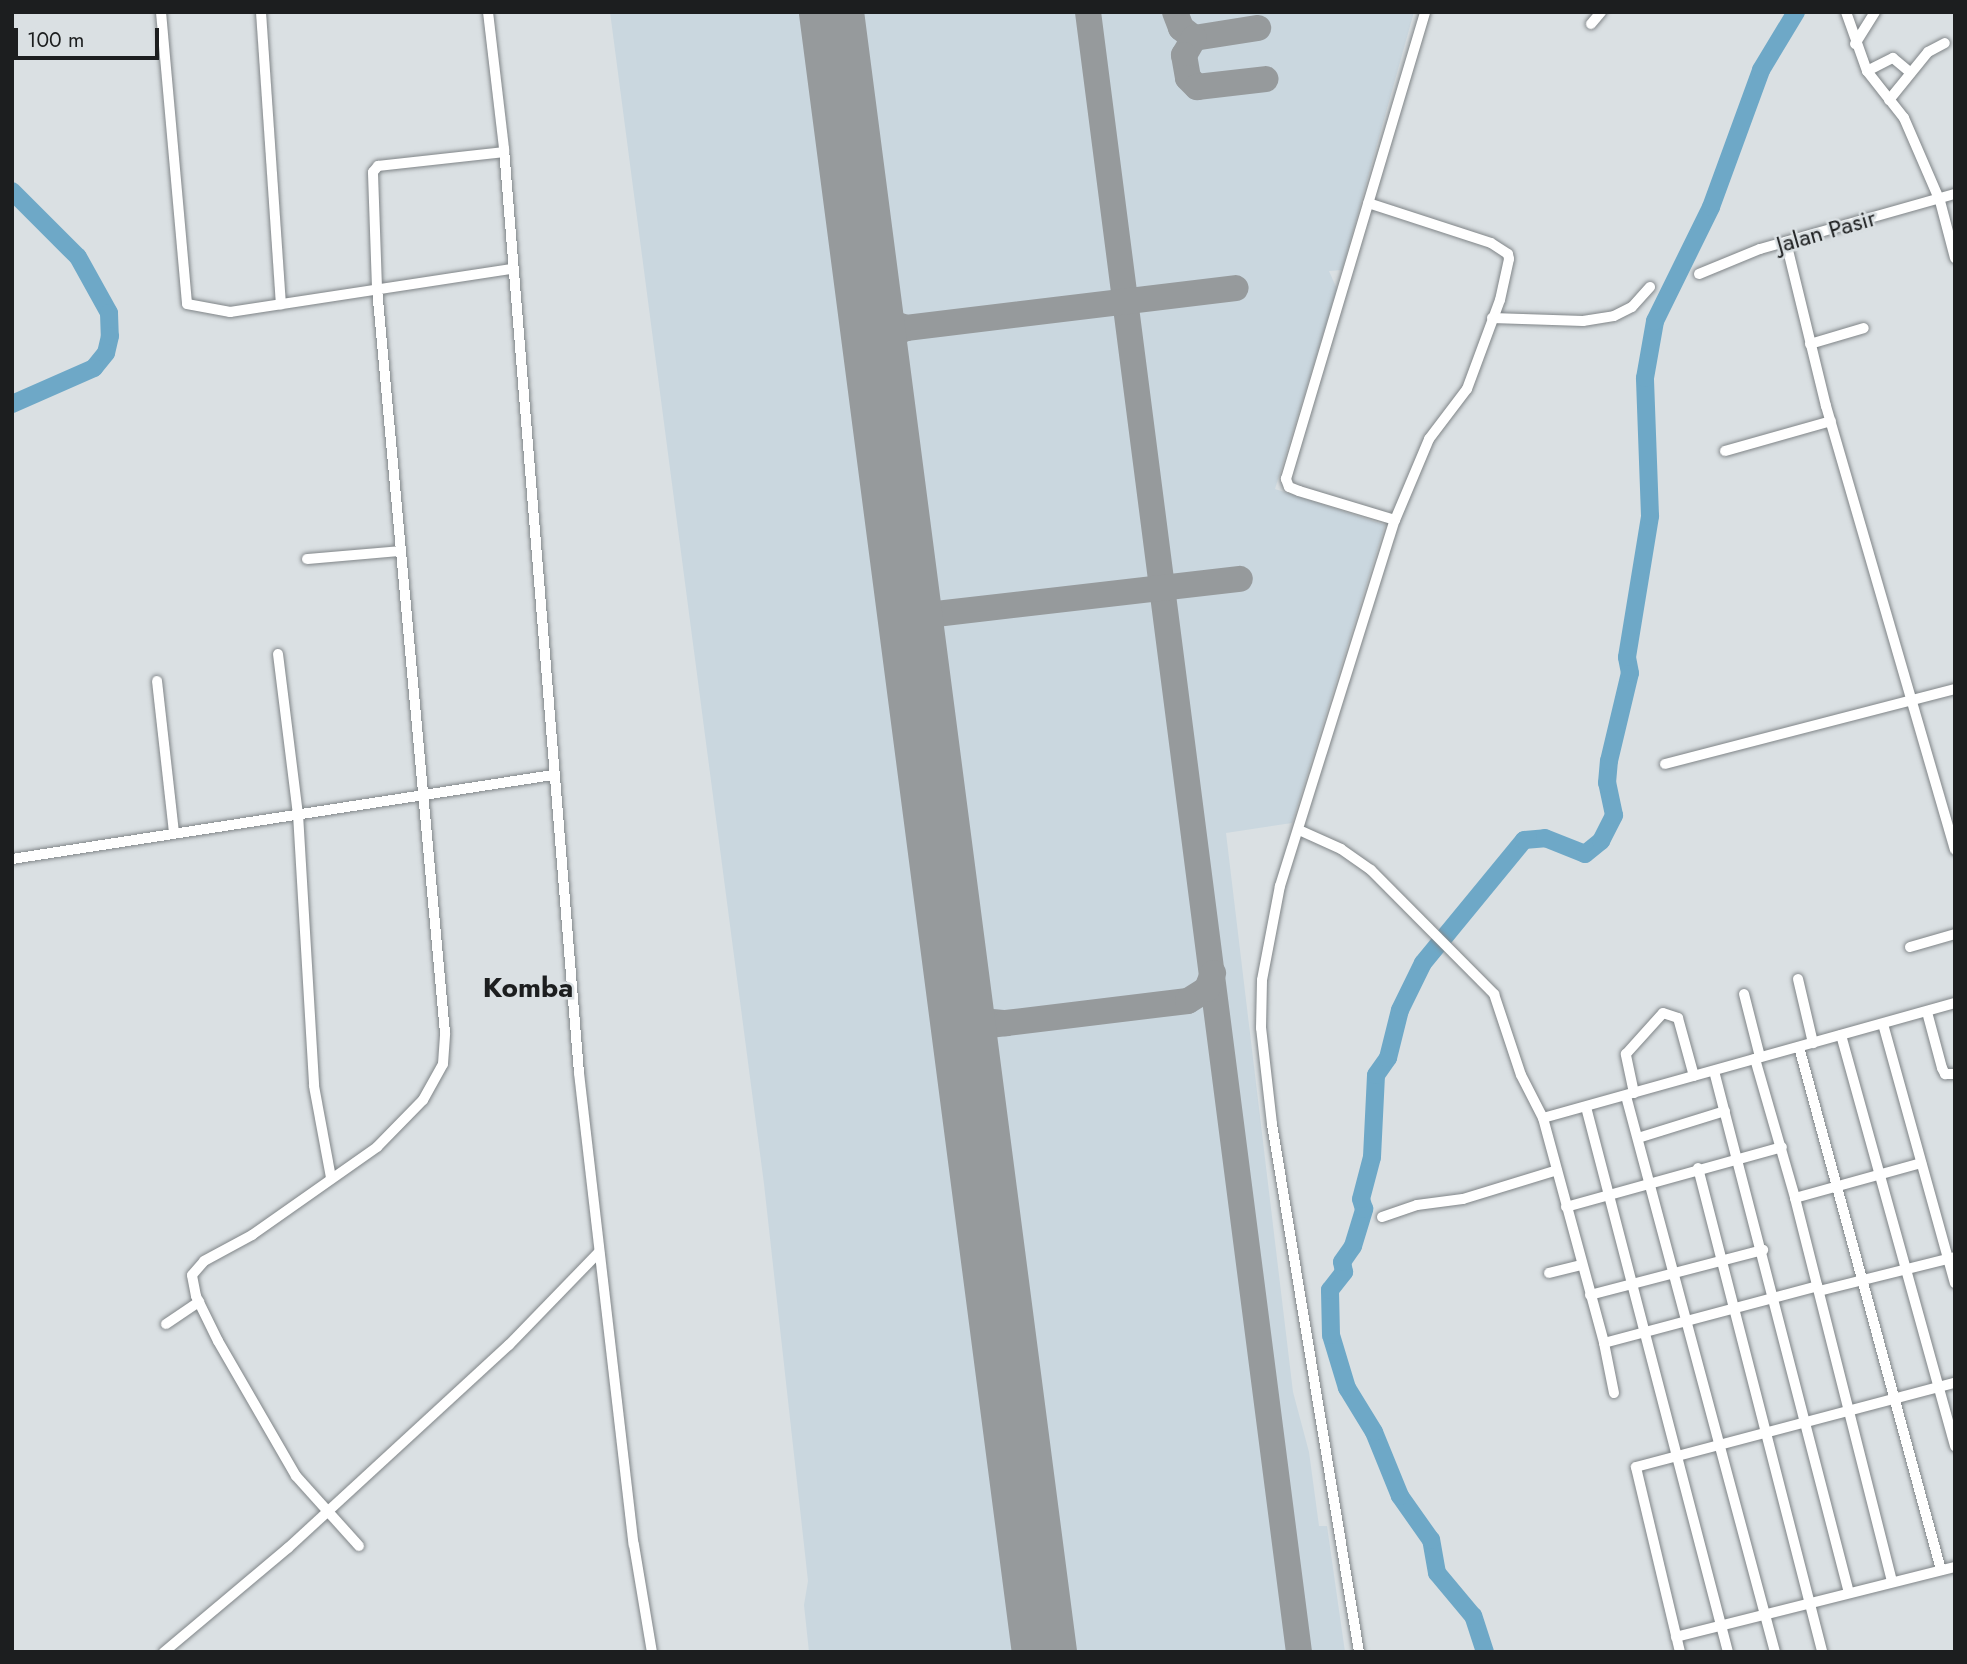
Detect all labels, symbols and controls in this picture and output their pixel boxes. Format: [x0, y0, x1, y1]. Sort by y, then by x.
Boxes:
scale bar [18, 14, 163, 58]
text: 100 m [27, 25, 84, 55]
street label: Jalan Pasir [1773, 203, 1879, 259]
district label: Komba [483, 971, 573, 1005]

